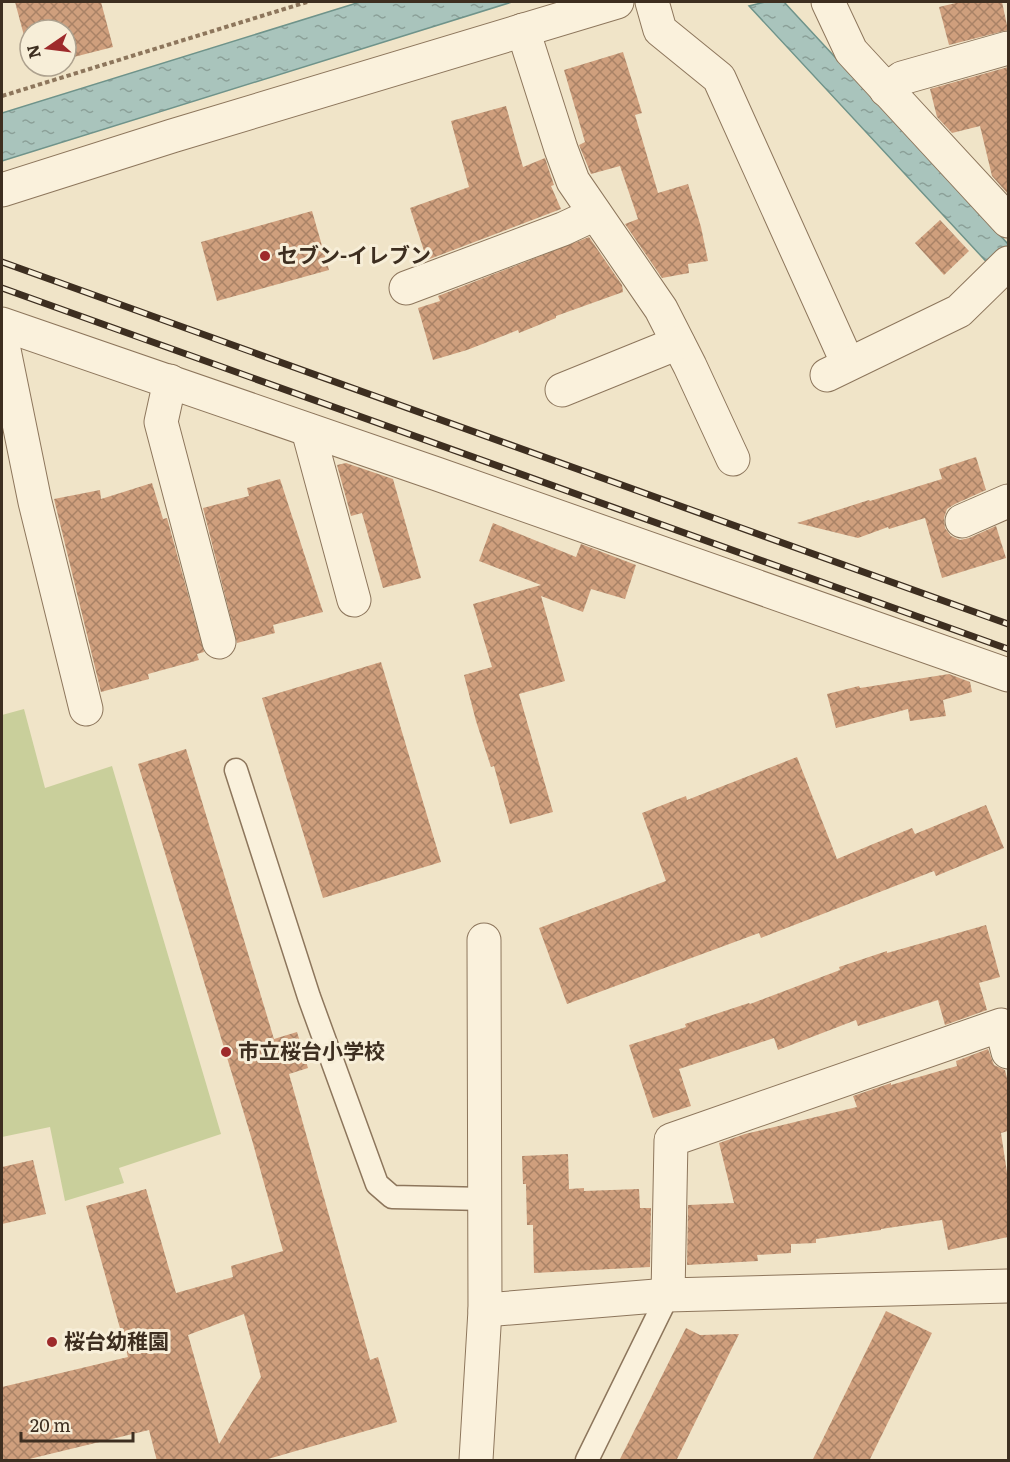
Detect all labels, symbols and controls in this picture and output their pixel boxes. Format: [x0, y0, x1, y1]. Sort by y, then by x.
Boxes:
north arrow [18, 18, 78, 78]
text: N [19, 42, 46, 61]
place label: セブン-イレブン [277, 238, 431, 269]
marker: セブン-イレブン [258, 249, 272, 263]
place label: 市立桜台小学校 [238, 1034, 385, 1065]
marker: 市立桜台小学校 [219, 1045, 233, 1059]
place label: 桜台幼稚園 [64, 1324, 169, 1355]
marker: 桜台幼稚園 [45, 1335, 59, 1349]
scale bar [21, 1405, 134, 1443]
text: 20 m [30, 1411, 71, 1438]

